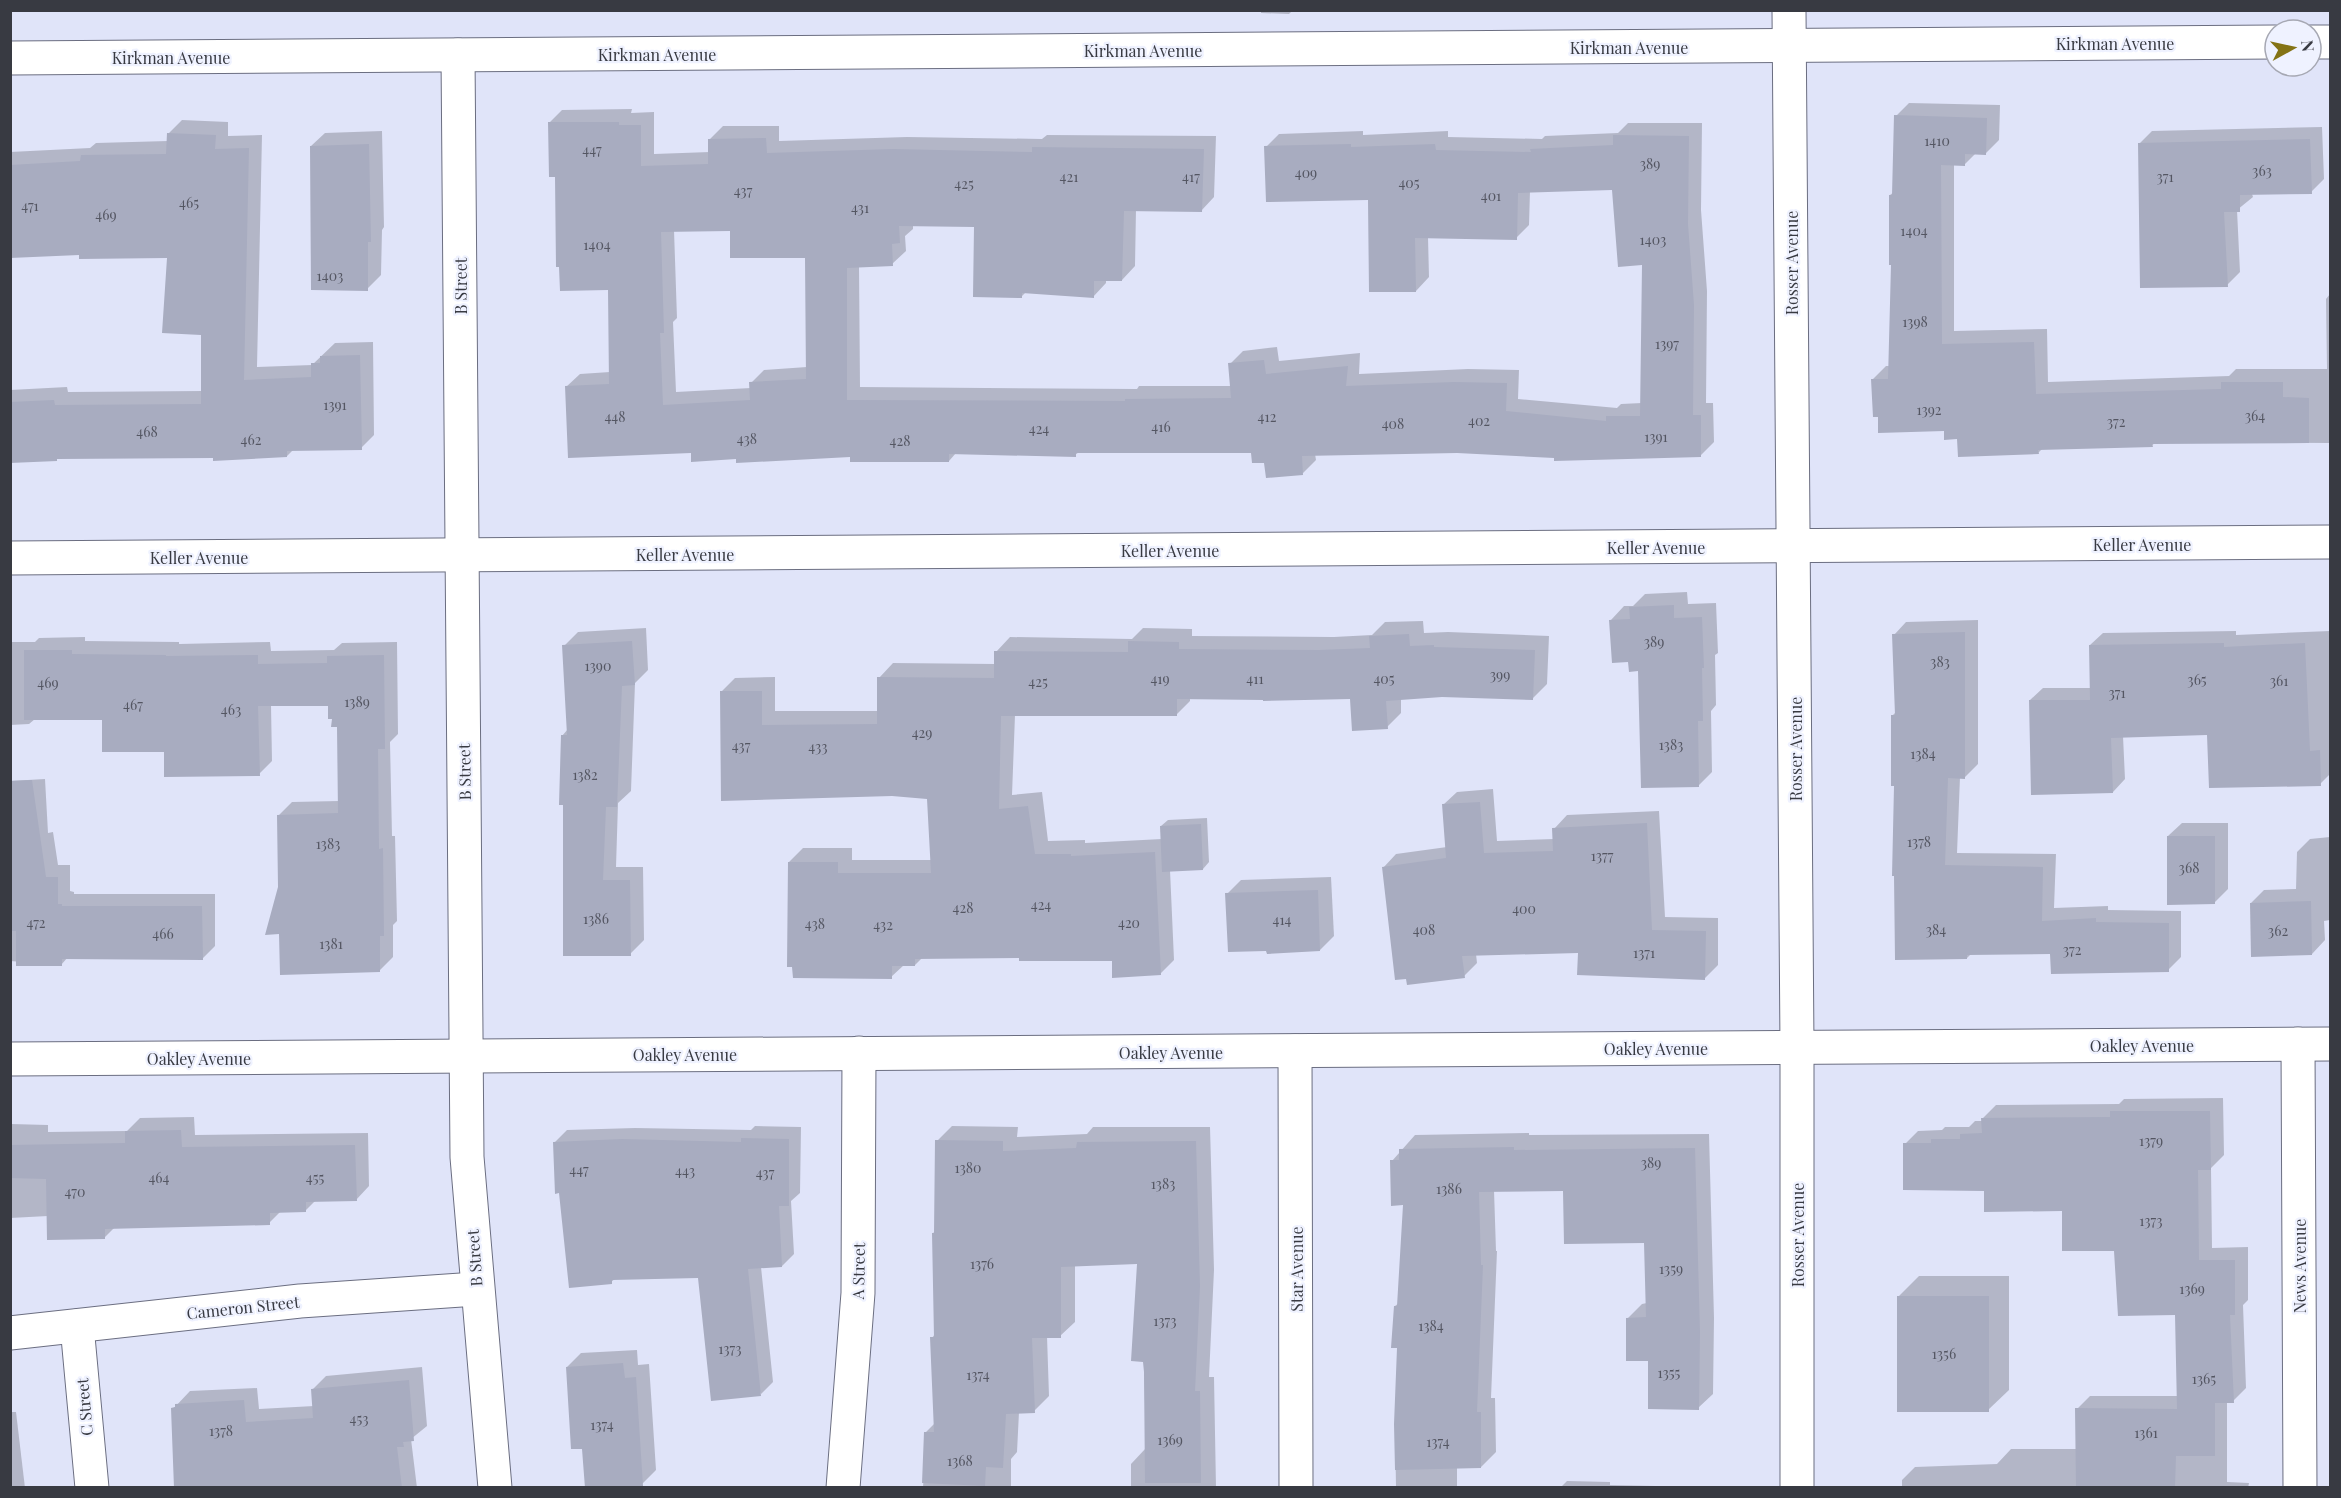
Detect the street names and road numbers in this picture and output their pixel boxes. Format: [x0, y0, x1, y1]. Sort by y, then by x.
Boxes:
street label: Kirkman Avenue [2056, 33, 2174, 54]
street label: Kirkman Avenue [1570, 37, 1688, 58]
street label: Kirkman Avenue [1084, 40, 1202, 61]
street label: Kirkman Avenue [598, 44, 716, 65]
street label: Kirkman Avenue [112, 47, 230, 68]
street label: Rosser Avenue [1781, 211, 1802, 315]
street label: B Street [450, 257, 471, 314]
street label: Keller Avenue [2093, 534, 2191, 555]
street label: Keller Avenue [1607, 537, 1705, 558]
street label: Keller Avenue [1121, 540, 1219, 561]
street label: Keller Avenue [636, 544, 734, 565]
street label: Keller Avenue [150, 547, 248, 568]
street label: Rosser Avenue [1785, 697, 1806, 801]
street label: B Street [453, 743, 475, 801]
street label: Oakley Avenue [2090, 1035, 2194, 1056]
street label: Oakley Avenue [1604, 1038, 1708, 1059]
street label: Oakley Avenue [1119, 1042, 1223, 1063]
street label: Oakley Avenue [633, 1044, 737, 1065]
street label: Oakley Avenue [147, 1048, 251, 1069]
street label: Rosser Avenue [1787, 1183, 1808, 1287]
street label: News Avenue [2289, 1219, 2310, 1313]
street label: Star Avenue [1286, 1226, 1307, 1312]
street label: B Street [462, 1229, 486, 1287]
street label: A Street [847, 1242, 869, 1301]
street label: Cameron Street [186, 1291, 301, 1323]
street label: C Street [71, 1377, 97, 1437]

